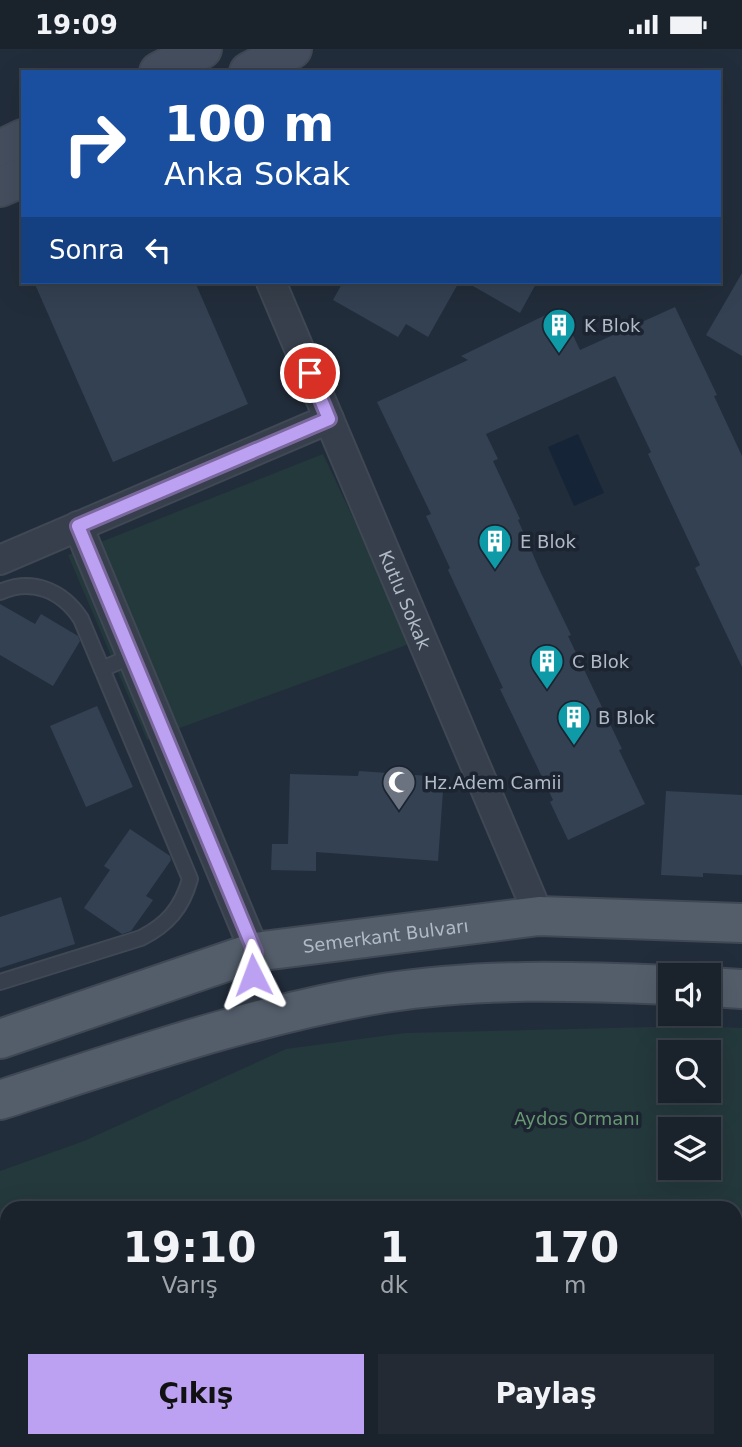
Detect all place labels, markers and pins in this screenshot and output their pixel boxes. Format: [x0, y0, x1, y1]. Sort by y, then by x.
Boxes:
building icon: K Blok [540, 306, 578, 355]
place label: K Blok [584, 315, 641, 336]
pin [280, 343, 340, 403]
building icon: E Blok [476, 522, 514, 571]
place label: E Blok [520, 531, 576, 552]
building icon: C Blok [528, 642, 566, 691]
place label: C Blok [572, 651, 630, 672]
building icon: B Blok [555, 698, 593, 747]
place label: B Blok [598, 707, 655, 728]
mosque icon: Hz.Adem Camii [380, 763, 418, 812]
place label: Hz.Adem Camii [424, 772, 562, 793]

